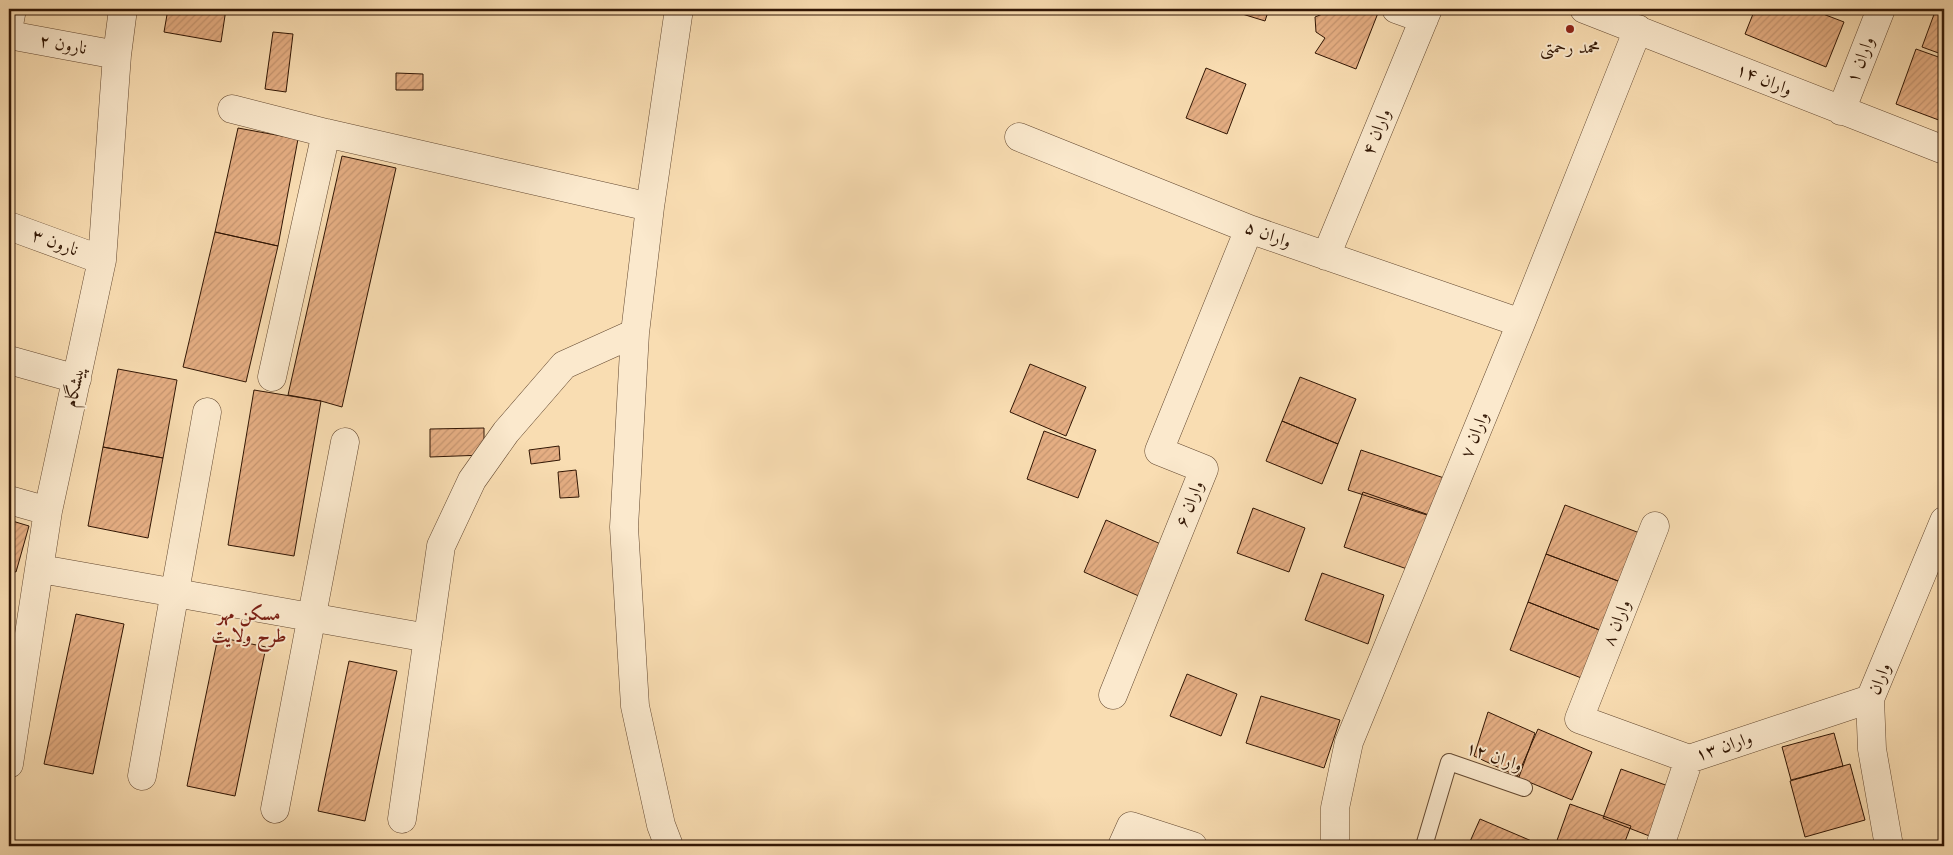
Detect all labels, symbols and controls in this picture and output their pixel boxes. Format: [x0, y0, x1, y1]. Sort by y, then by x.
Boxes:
marker: محمد رحمتی [1564, 23, 1576, 35]
street label: نارون ۲ [38, 32, 88, 59]
street label: واران ۱ [1844, 34, 1879, 86]
place label: محمد رحمتی [1540, 39, 1600, 60]
street label: واران ۱۴ [1733, 61, 1795, 100]
street label: واران ۴ [1360, 106, 1395, 158]
street label: واران ۵ [1242, 218, 1294, 253]
street label: نارون ۳ [29, 226, 81, 261]
street label: پیشگام [58, 364, 94, 410]
street label: واران ۷ [1458, 409, 1493, 461]
street label: واران ۶ [1173, 478, 1208, 530]
street label: واران ۸ [1600, 597, 1635, 649]
district label: مسکن مهر طرح ولایت [211, 603, 287, 653]
street label: واران [1866, 661, 1895, 698]
street label: واران ۱۳ [1693, 729, 1755, 766]
street label: واران ۱۲ [1463, 739, 1525, 776]

